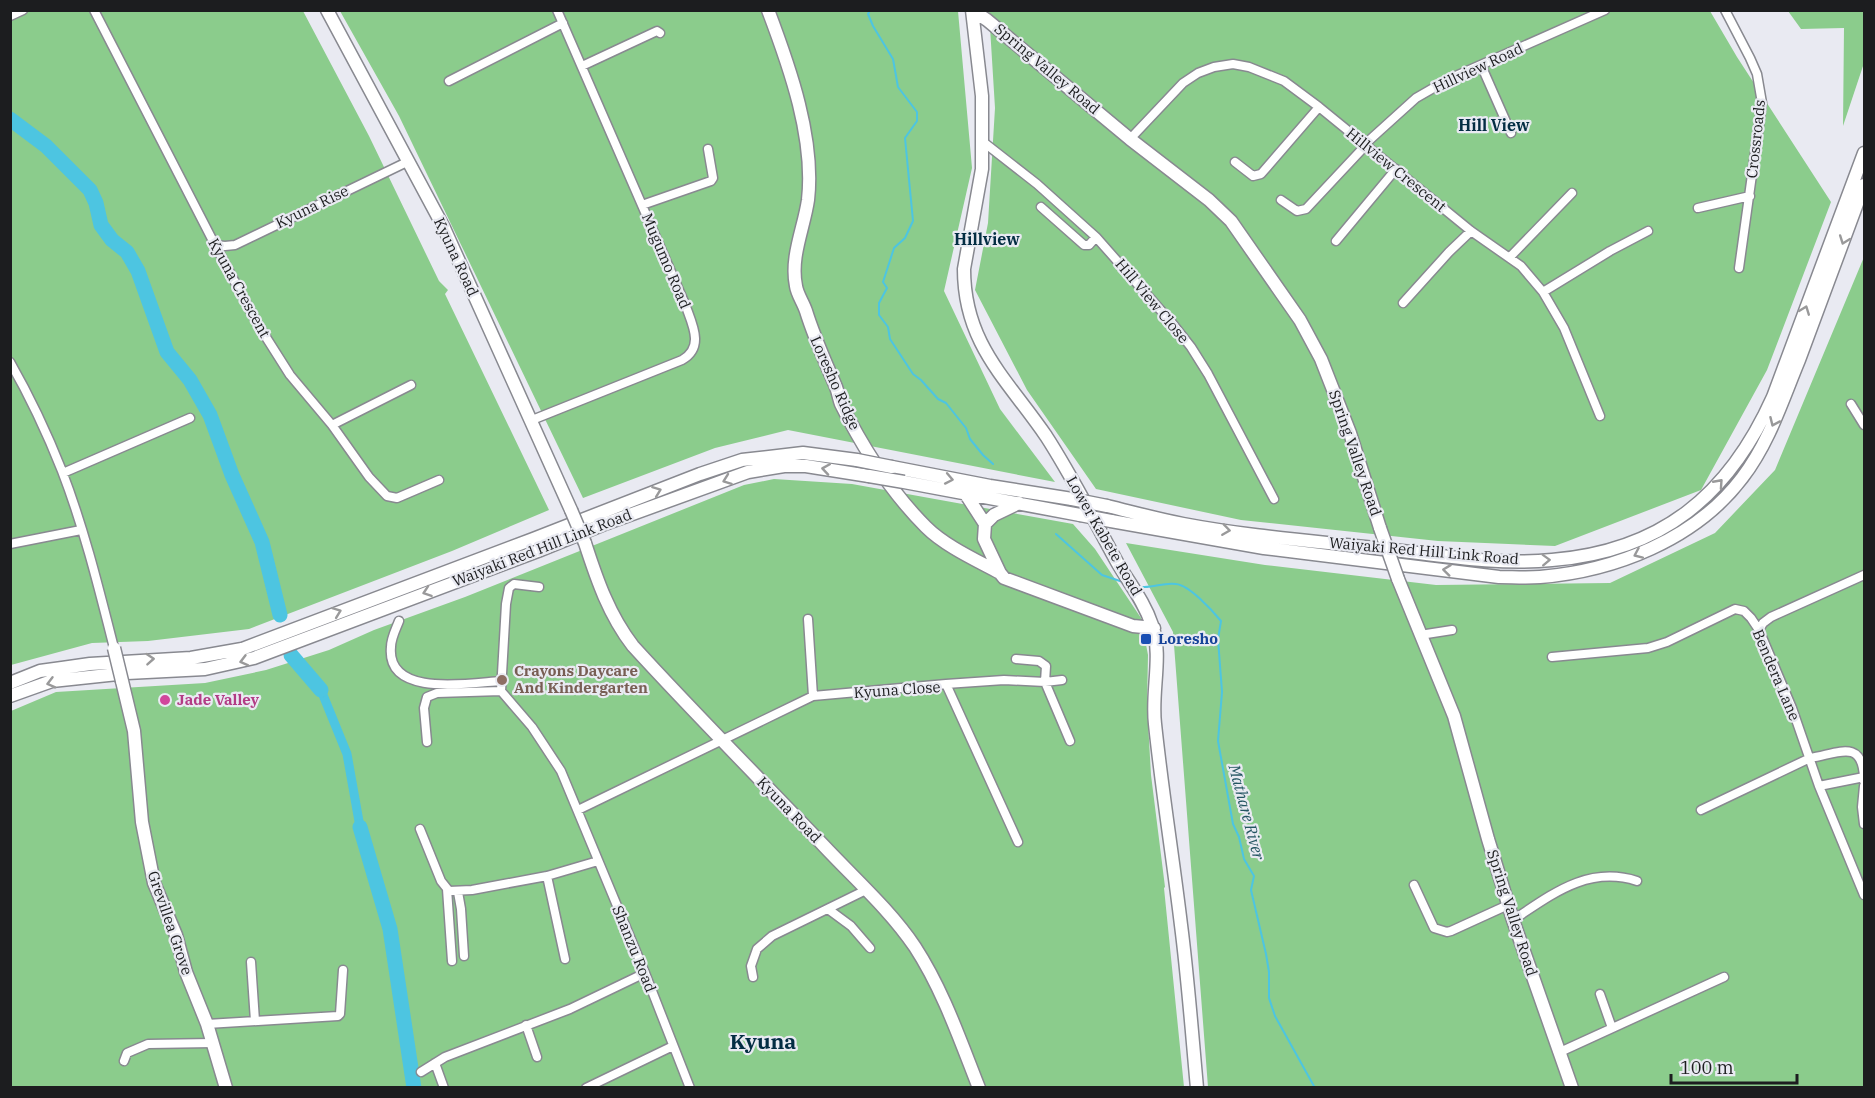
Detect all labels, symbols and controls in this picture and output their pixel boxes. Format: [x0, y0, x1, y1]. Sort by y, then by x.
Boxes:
street label: Spring Valley Road [991, 19, 1104, 118]
street label: Hillview Road [1430, 38, 1526, 97]
street label: Crossroads [1742, 99, 1769, 179]
district label: Hill View [1458, 115, 1530, 135]
street label: Hillview Crescent [1342, 123, 1450, 216]
street label: Kyuna Rise [272, 181, 351, 232]
street label: Mugumo Road [638, 210, 695, 311]
street label: Kyuna Road [430, 214, 483, 299]
district label: Hillview [954, 229, 1020, 249]
one-way arrow [1839, 234, 1852, 245]
street label: Kyuna Crescent [204, 235, 275, 341]
street label: Hill View Close [1111, 254, 1193, 347]
one-way arrow [1798, 305, 1811, 316]
street label: Loresho Ridge [806, 333, 865, 433]
street label: Spring Valley Road [1325, 387, 1386, 518]
one-way arrow [1770, 416, 1782, 427]
one-way arrow [822, 463, 832, 476]
one-way arrow [944, 471, 954, 484]
one-way arrow [722, 472, 733, 485]
street label: Lower Kabete Road [1062, 472, 1146, 599]
one-way arrow [1712, 480, 1723, 490]
one-way arrow [651, 485, 662, 498]
street label: Waiyaki Red Hill Link Road [450, 505, 634, 591]
one-way arrow [1222, 523, 1231, 535]
street label: Waiyaki Red Hill Link Road [1328, 533, 1520, 568]
one-way arrow [1633, 547, 1644, 559]
one-way arrow [1541, 554, 1550, 567]
one-way arrow [1442, 564, 1451, 577]
one-way arrow [422, 585, 433, 598]
one-way arrow [332, 607, 342, 620]
street label: Bendera Lane [1749, 626, 1804, 724]
place label: Loresho [1158, 629, 1218, 648]
marker: Loresho [1139, 632, 1153, 646]
one-way arrow [146, 653, 155, 666]
one-way arrow [239, 653, 249, 666]
place label: Crayons Daycare And Kindergarten [514, 661, 648, 697]
marker: Crayons Daycare And Kindergarten [495, 673, 509, 687]
one-way arrow [46, 675, 56, 688]
street label: Kyuna Close [853, 677, 941, 702]
place label: Jade Valley [177, 690, 260, 709]
marker: Jade Valley [158, 693, 172, 707]
water label: Mathare River [1224, 761, 1270, 863]
street label: Kyuna Road [753, 773, 826, 847]
street label: Spring Valley Road [1483, 847, 1542, 979]
street label: Grevillea Grove [144, 868, 197, 977]
street label: Shanzu Road [608, 903, 661, 995]
district label: Kyuna [730, 1027, 796, 1055]
scale bar [1671, 1047, 1797, 1085]
text: 100 m [1680, 1056, 1734, 1079]

